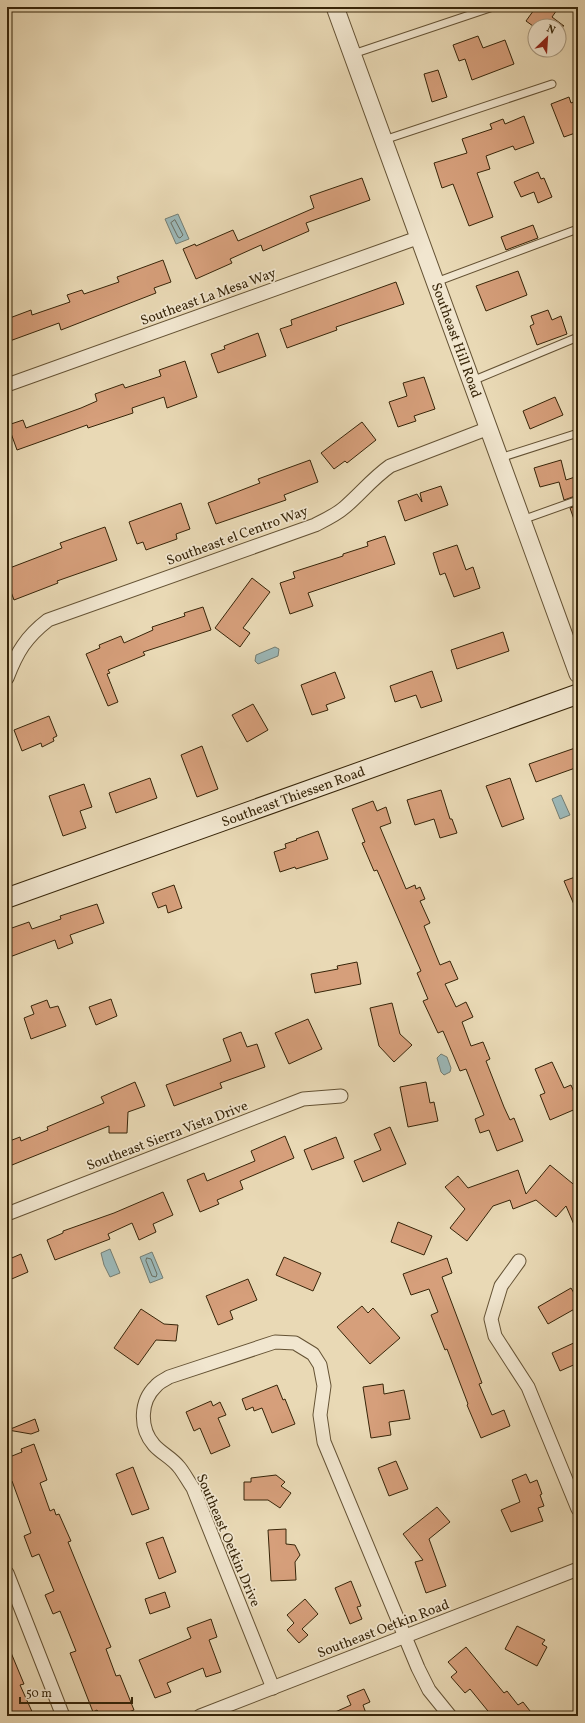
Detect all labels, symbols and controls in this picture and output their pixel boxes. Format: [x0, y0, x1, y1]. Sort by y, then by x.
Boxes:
north arrow [527, 18, 567, 58]
text: N [544, 22, 557, 39]
street label: Southeast La Mesa Way [138, 264, 279, 331]
street label: Southeast Hill Road [426, 280, 485, 401]
street label: Southeast el Centro Way [164, 502, 311, 571]
street label: Southeast Thiessen Road [219, 763, 368, 832]
street label: Southeast Sierra Vista Drive [84, 1097, 251, 1176]
street label: Southeast Oetkin Drive [191, 1471, 264, 1610]
street label: Southeast Oetkin Road [315, 1595, 452, 1663]
scale bar [20, 1679, 132, 1705]
text: 50 m [26, 1686, 52, 1702]

